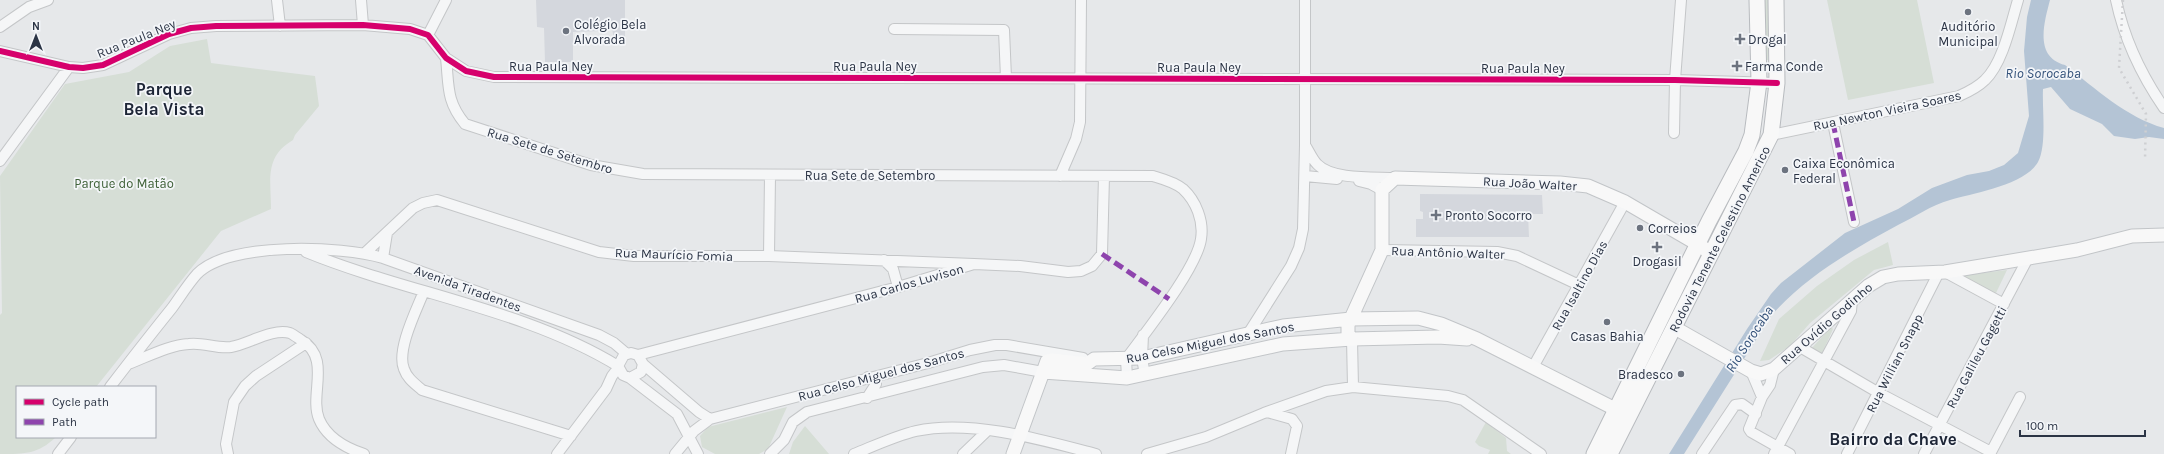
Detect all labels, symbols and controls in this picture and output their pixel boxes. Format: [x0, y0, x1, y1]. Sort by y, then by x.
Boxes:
marker: Auditório Municipal [1963, 7, 1973, 17]
north arrow [16, 16, 56, 56]
street label: Rua Paula Ney [95, 16, 178, 61]
place label: Colégio Bela Alvorada [574, 17, 646, 47]
place label: Auditório Municipal [1938, 19, 1998, 49]
text: N [32, 20, 40, 33]
marker: Colégio Bela Alvorada [561, 26, 571, 36]
place label: Drogal [1748, 32, 1787, 47]
marker: Drogal [1735, 34, 1745, 44]
street label: Rua Paula Ney [509, 59, 593, 74]
street label: Rua Paula Ney [833, 59, 917, 74]
place label: Farma Conde [1745, 59, 1823, 74]
street label: Rua Paula Ney [1157, 60, 1241, 75]
street label: Rua Paula Ney [1481, 61, 1565, 76]
marker: Farma Conde [1732, 61, 1742, 71]
water label: Rio Sorocaba [2005, 65, 2081, 82]
district label: Parque Bela Vista [124, 79, 204, 119]
street label: Rua Newton Vieira Soares [1812, 87, 1963, 134]
street label: Rua Sete de Setembro [485, 124, 614, 177]
street label: Rodovia Tenente Celestino Americo [1666, 144, 1773, 335]
place label: Caixa Econômica Federal [1793, 156, 1895, 186]
marker: Caixa Econômica Federal [1780, 165, 1790, 175]
street label: Rua Sete de Setembro [805, 168, 935, 183]
street label: Rua João Walter [1483, 174, 1578, 193]
park label: Parque do Matão [74, 176, 174, 192]
place label: Pronto Socorro [1445, 208, 1532, 223]
marker: Pronto Socorro [1430, 209, 1442, 221]
place label: Correios [1648, 221, 1697, 236]
marker: Correios [1635, 223, 1645, 233]
street label: Rua Isaltino Dias [1548, 237, 1610, 333]
marker: Drogasil [1652, 242, 1662, 252]
street label: Rua Antônio Walter [1391, 243, 1505, 262]
street label: Rua Maurício Fomia [615, 245, 733, 264]
place label: Drogasil [1632, 254, 1682, 269]
street label: Rua Carlos Luvison [853, 261, 965, 306]
street label: Avenida Tiradentes [412, 262, 524, 315]
street label: Rua Ovídio Godinho [1777, 280, 1875, 367]
water label: Rio Sorocaba [1722, 303, 1777, 376]
street label: Rua Galileu Gagetti [1943, 304, 2010, 411]
street label: Rua Willian Snapp [1863, 311, 1926, 415]
marker: Casas Bahia [1602, 317, 1612, 327]
street label: Rua Celso Miguel dos Santos [1125, 319, 1296, 366]
place label: Casas Bahia [1570, 329, 1644, 344]
street label: Rua Celso Miguel dos Santos [796, 345, 966, 404]
place label: Bradesco [1618, 367, 1673, 382]
marker: Bradesco [1676, 369, 1686, 379]
legend [16, 386, 156, 438]
text: Cycle path [52, 395, 109, 409]
scale bar [2020, 412, 2145, 438]
text: Path [52, 415, 77, 429]
text: 100 m [2026, 419, 2058, 433]
district label: Bairro da Chave [1829, 429, 1957, 449]

